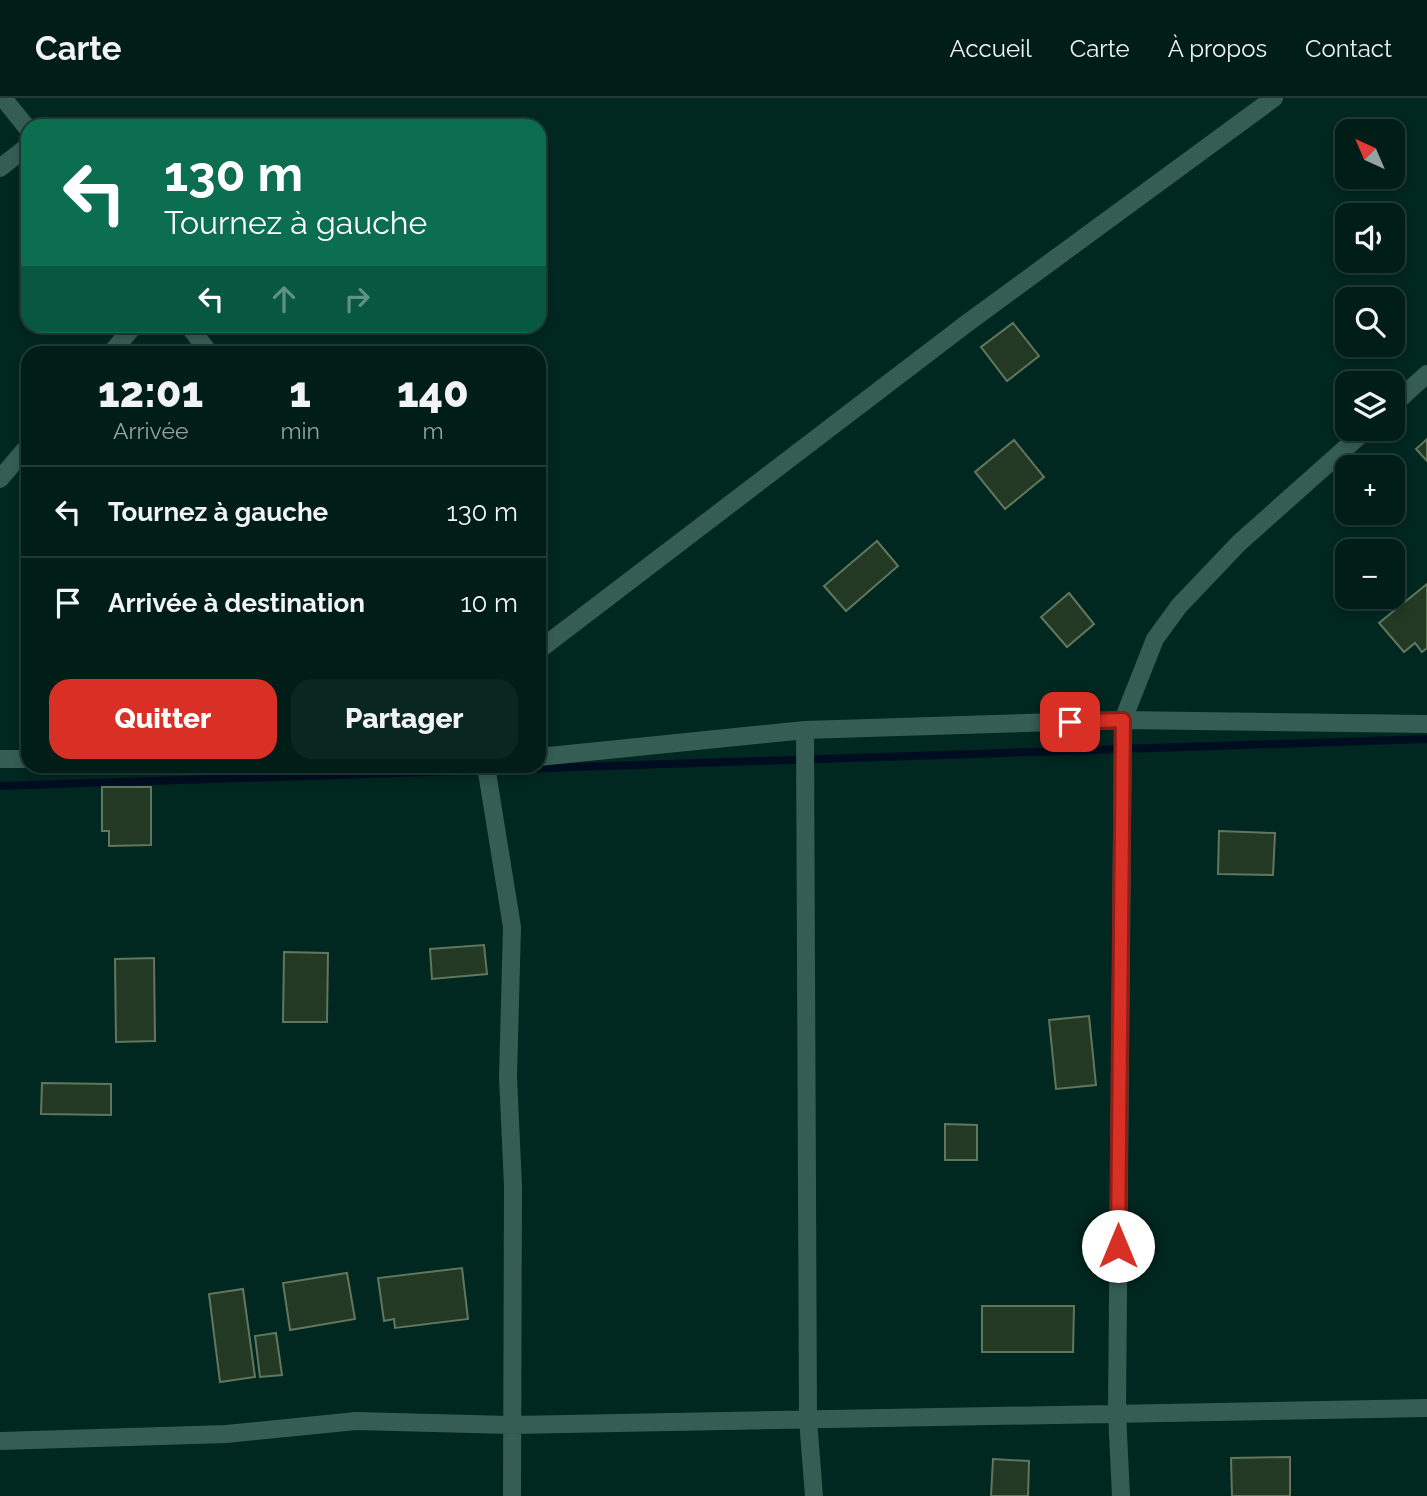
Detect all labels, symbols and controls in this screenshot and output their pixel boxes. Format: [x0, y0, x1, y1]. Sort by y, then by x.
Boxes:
text: Carte [35, 29, 122, 68]
text: Accueil [950, 34, 1032, 63]
text: Carte [1070, 34, 1130, 63]
text: À propos [1168, 34, 1267, 63]
text: Contact [1305, 34, 1392, 63]
north arrow [1335, 119, 1405, 189]
map controls [1335, 119, 1405, 609]
text: 130 m [164, 145, 303, 202]
icon: left [49, 147, 140, 238]
button: sound [1335, 203, 1405, 273]
text: Tournez à gauche [164, 204, 427, 241]
icon: left [192, 280, 230, 318]
icon: ahead [265, 280, 303, 318]
icon: right [338, 280, 376, 318]
button: search [1335, 287, 1405, 357]
text: 12:01 [98, 368, 203, 417]
text: 1 [289, 368, 311, 417]
text: 140 [397, 368, 469, 417]
button: layers [1335, 371, 1405, 441]
text: Arrivée [113, 417, 188, 444]
text: min [280, 417, 320, 444]
text: m [422, 417, 444, 444]
button: + [1335, 455, 1405, 525]
icon: left [49, 493, 87, 531]
text: Tournez à gauche [108, 497, 328, 527]
text: 130 m [447, 497, 518, 527]
button: − [1335, 539, 1405, 609]
icon: arrive [49, 584, 87, 622]
text: Arrivée à destination [108, 588, 365, 618]
text: 10 m [460, 588, 518, 618]
button: Quitter [49, 679, 277, 759]
button: Partager [291, 679, 518, 759]
pin [1040, 692, 1100, 752]
icon: arrive [1051, 703, 1089, 741]
position arrow [1081, 1209, 1155, 1283]

